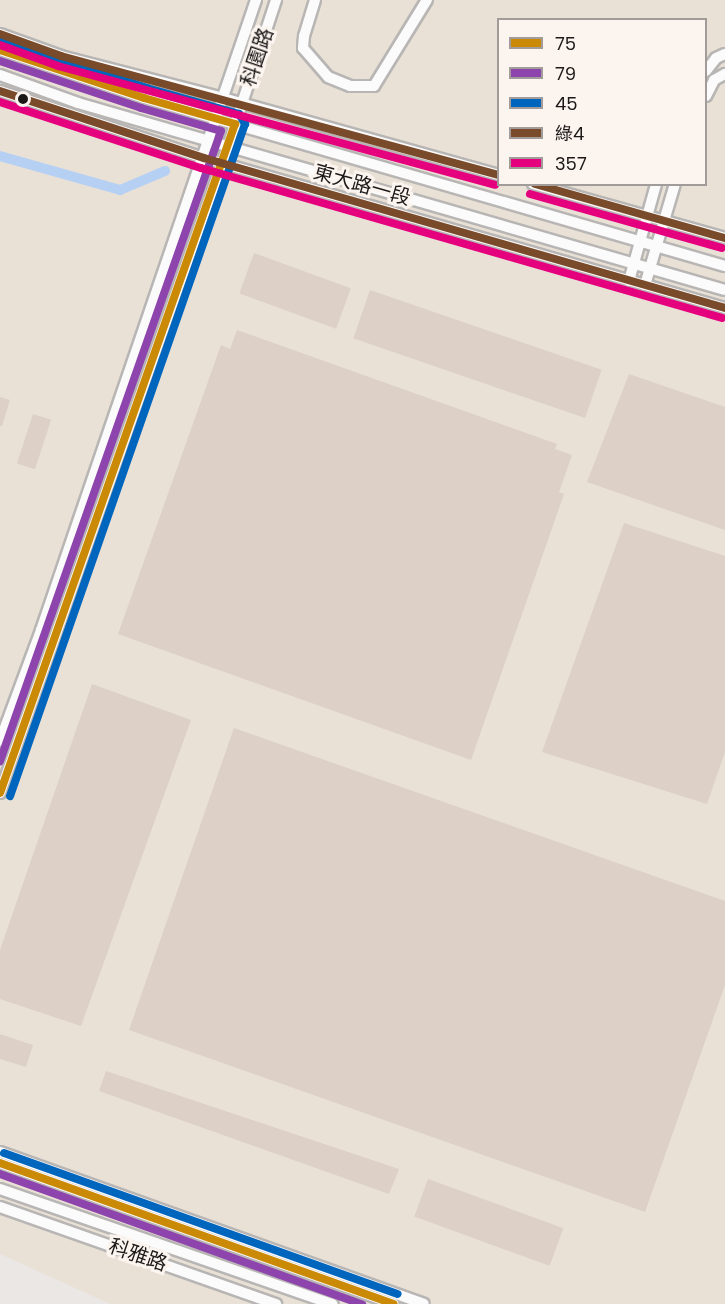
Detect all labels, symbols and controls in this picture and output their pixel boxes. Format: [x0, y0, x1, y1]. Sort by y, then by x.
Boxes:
legend [497, 18, 707, 186]
street label: 科園路 [236, 25, 278, 89]
text: 75 [555, 31, 576, 56]
text: 79 [555, 61, 576, 86]
text: 45 [555, 91, 578, 116]
unlabelled marker [17, 93, 29, 105]
text: 綠4 [555, 121, 584, 146]
text: 357 [555, 151, 587, 176]
street label: 東大路一段 [311, 160, 413, 210]
street label: 科雅路 [106, 1234, 170, 1276]

